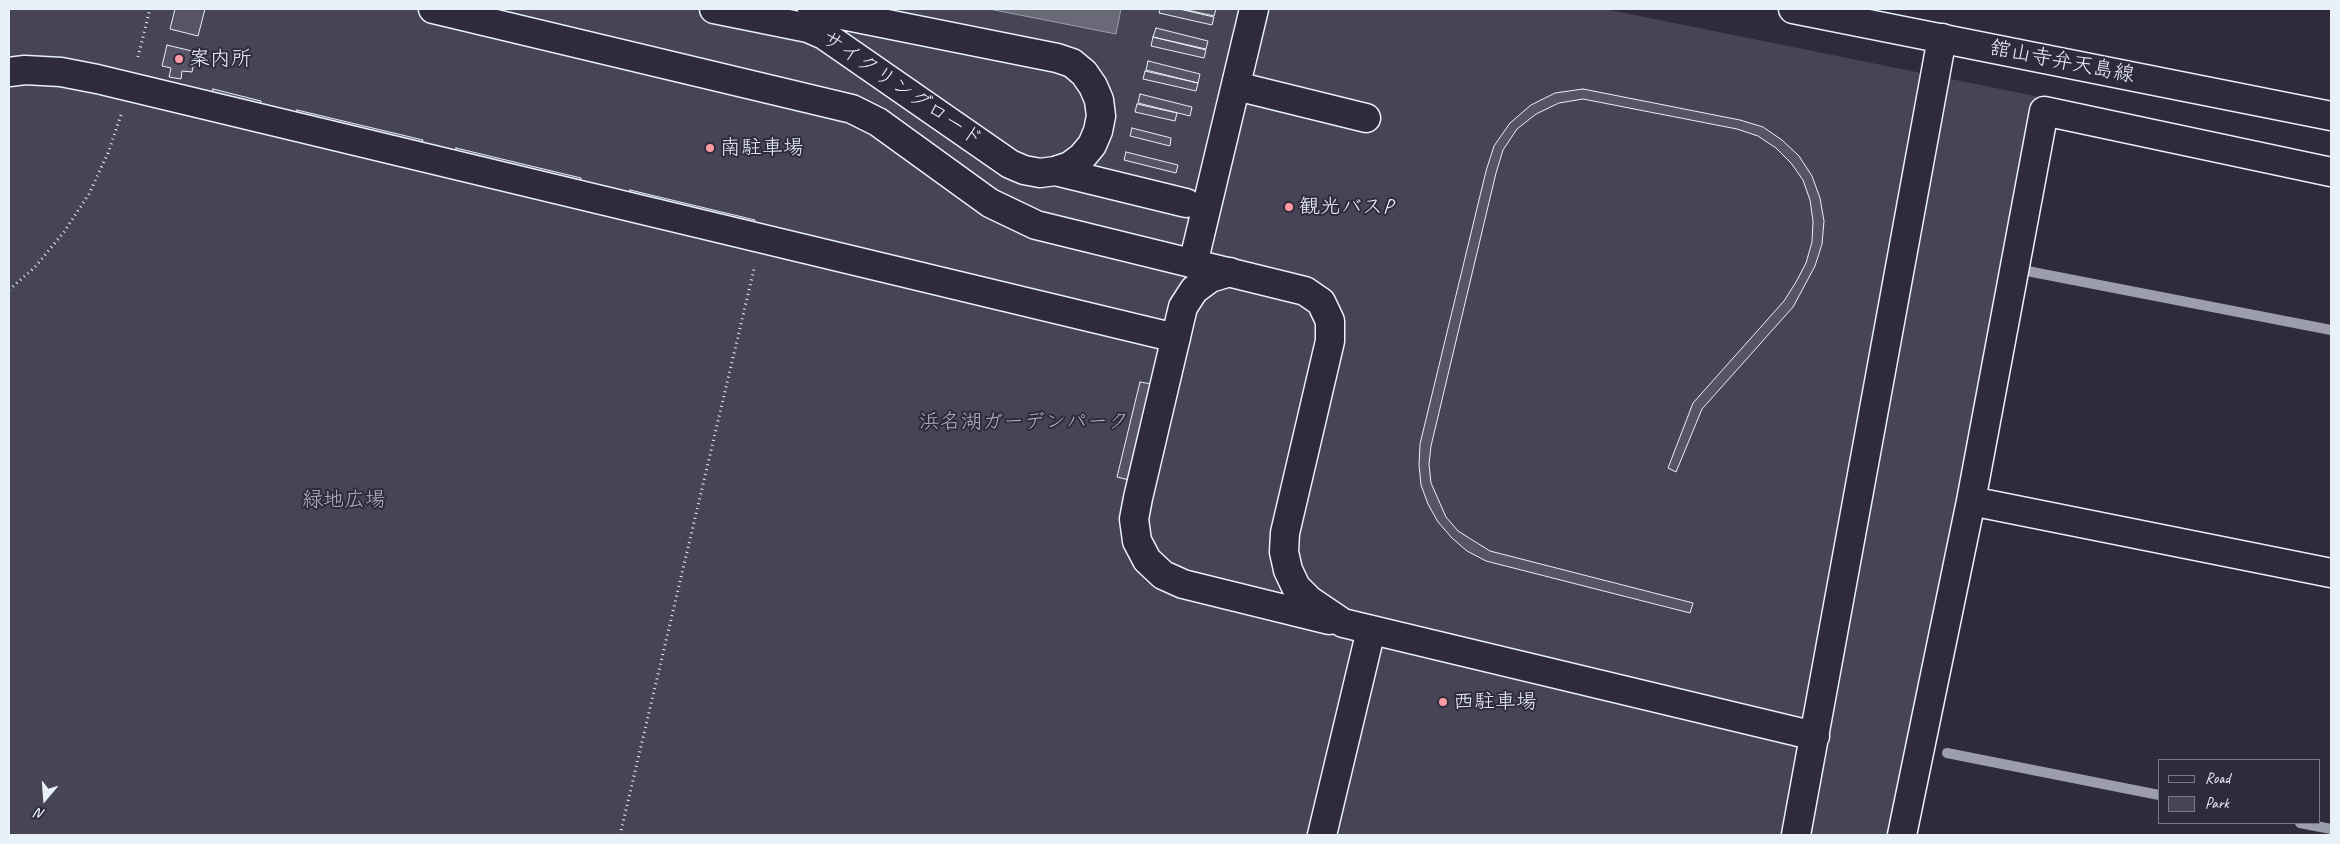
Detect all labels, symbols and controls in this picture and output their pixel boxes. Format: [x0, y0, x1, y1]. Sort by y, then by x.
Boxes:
street label: サイクリングロード [817, 26, 987, 152]
street label: 舘山寺弁天島線 [1987, 36, 2137, 88]
place label: 案内所 [189, 46, 252, 72]
marker: 案内所 [173, 53, 185, 65]
place label: 南駐車場 [720, 135, 804, 161]
marker: 南駐車場 [704, 142, 716, 154]
place label: 観光バスP [1299, 194, 1393, 220]
marker: 観光バスP [1283, 201, 1295, 213]
park label: 浜名湖ガーデンパーク [919, 409, 1129, 435]
park label: 緑地広場 [302, 487, 386, 513]
place label: 西駐車場 [1453, 689, 1537, 715]
marker: 西駐車場 [1437, 696, 1449, 708]
legend [2158, 759, 2320, 824]
text: Road [2205, 769, 2230, 788]
north arrow [20, 774, 70, 824]
text: Park [2205, 794, 2229, 813]
text: N [33, 804, 47, 823]

